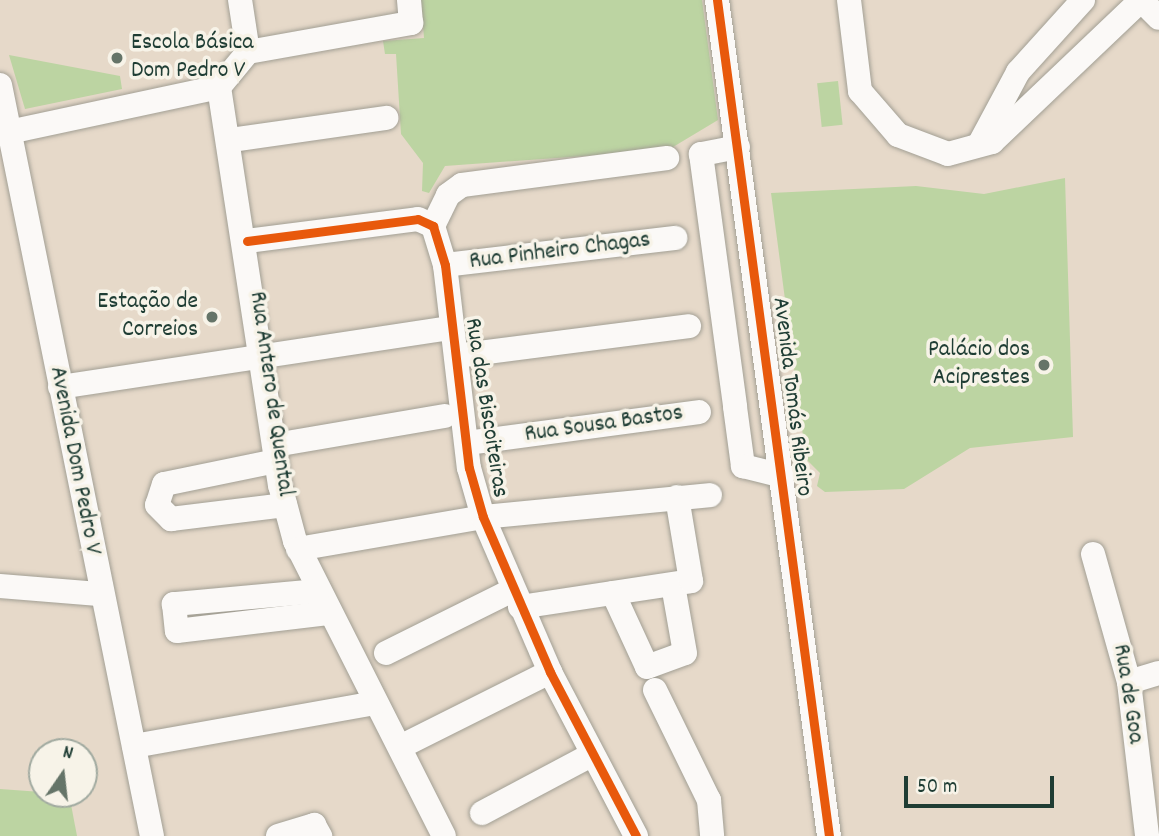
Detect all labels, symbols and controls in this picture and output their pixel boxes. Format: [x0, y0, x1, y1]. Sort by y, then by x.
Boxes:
place label: Escola Básica Dom Pedro V [131, 30, 254, 86]
marker: Escola Básica Dom Pedro V [109, 50, 125, 66]
street label: Rua Pinheiro Chagas [468, 227, 652, 277]
place label: Estação de Correios [97, 289, 198, 345]
street label: Rua Antero de Quental [241, 290, 299, 498]
street label: Avenida Tomás Ribeiro [764, 296, 818, 498]
marker: Estação de Correios [204, 309, 220, 325]
street label: Rua das Biscoiteiras [457, 316, 513, 500]
place label: Palácio dos Aciprestes [928, 337, 1030, 393]
marker: Palácio dos Aciprestes [1036, 357, 1052, 373]
street label: Avenida Dom Pedro V [42, 364, 106, 558]
street label: Rua Sousa Bastos [523, 400, 685, 450]
street label: Rua de Goa [1105, 642, 1149, 746]
north arrow [28, 738, 98, 808]
text: N [60, 740, 76, 768]
scale bar [907, 762, 1058, 806]
text: 50 m [917, 773, 957, 803]

